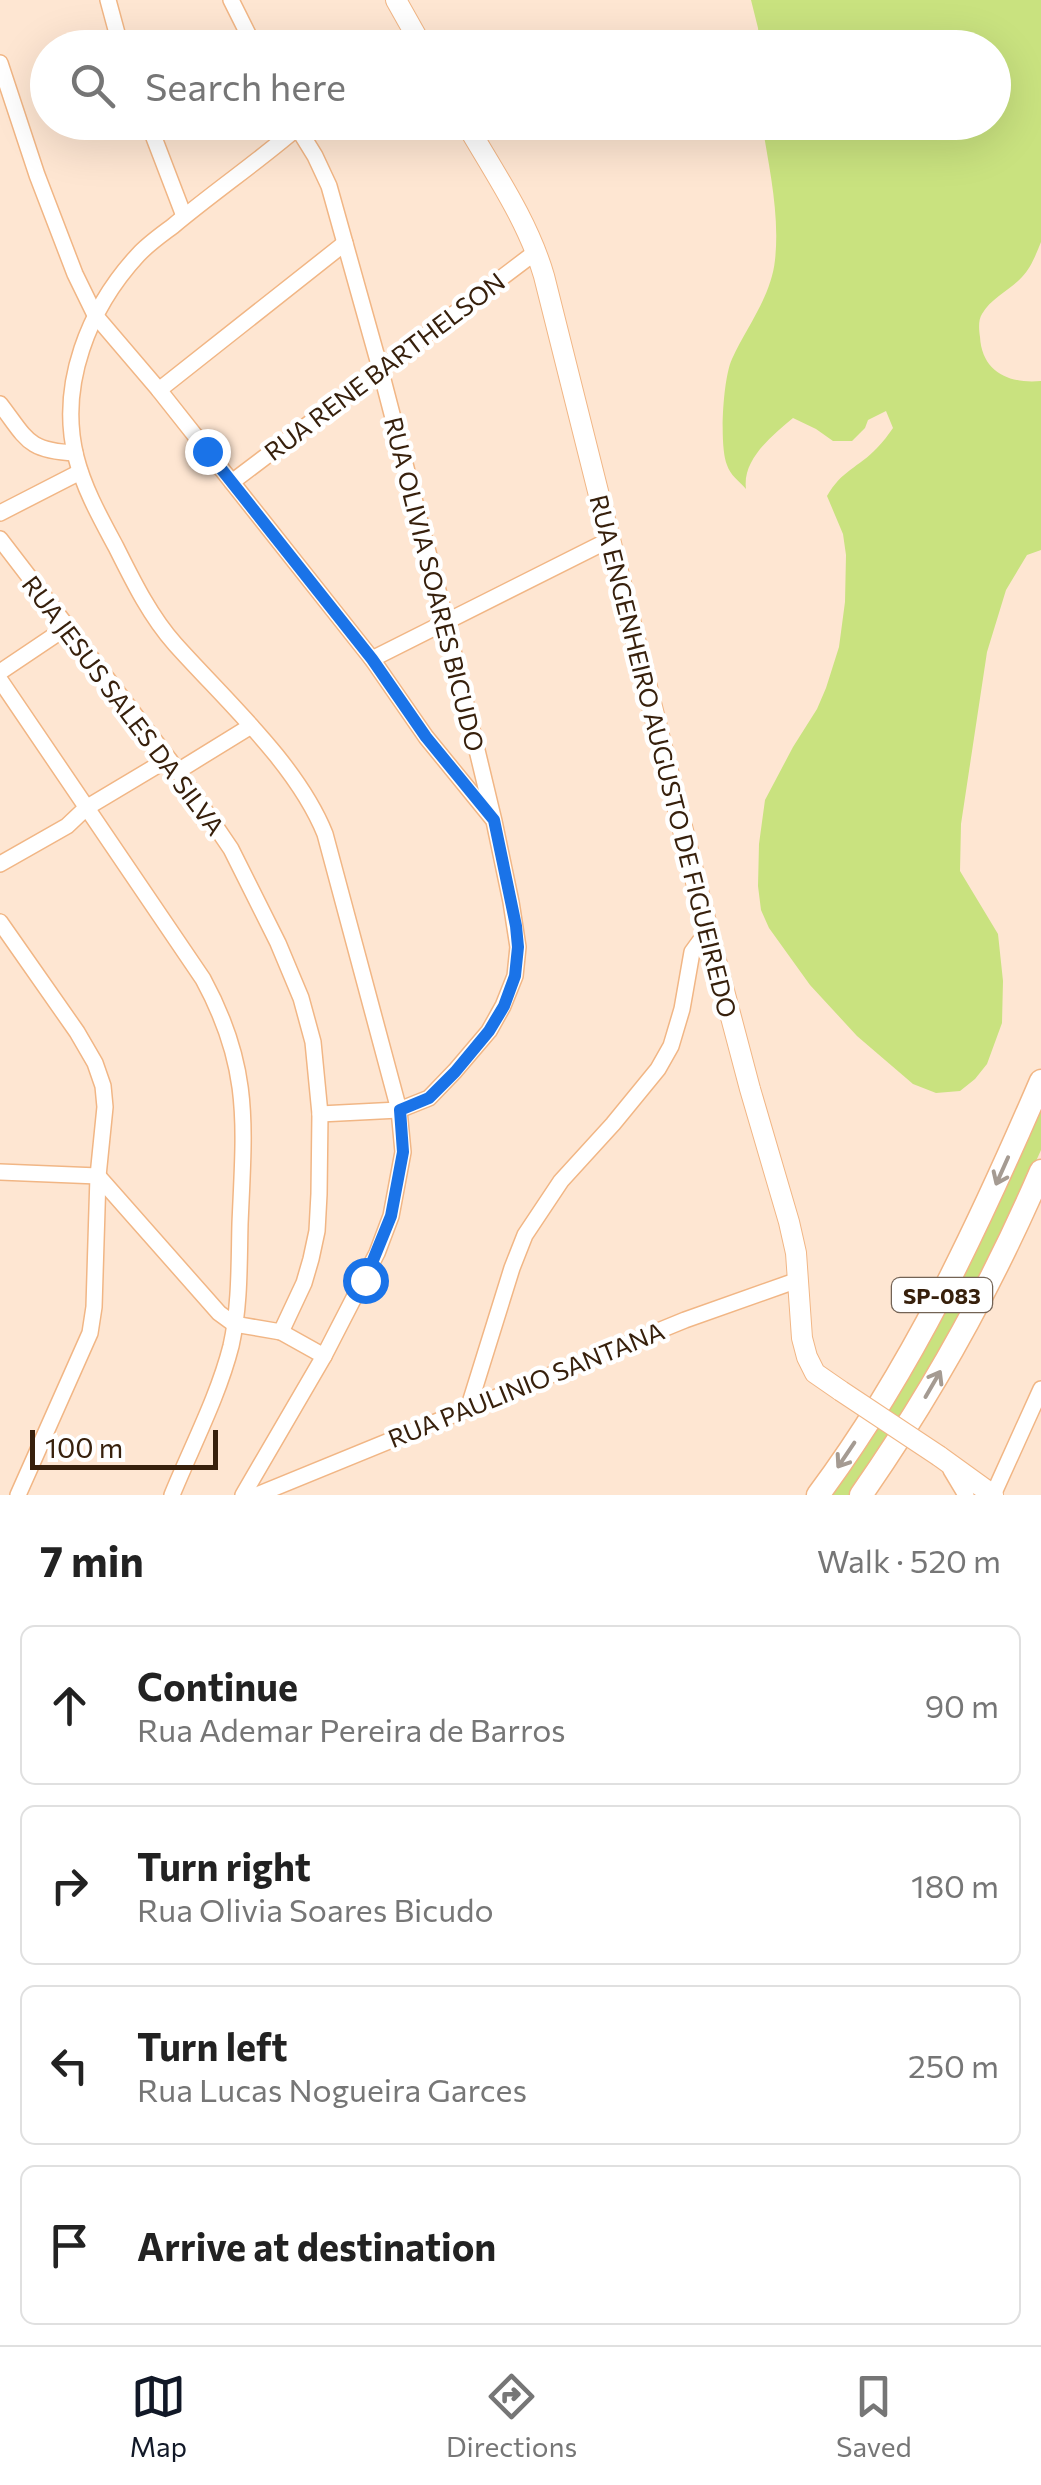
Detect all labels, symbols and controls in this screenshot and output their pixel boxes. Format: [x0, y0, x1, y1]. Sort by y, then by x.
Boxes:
search box [30, 30, 1011, 140]
icon: search [65, 58, 120, 113]
text: Search here [145, 62, 346, 109]
street label: RUA RENE BARTHELSON [258, 266, 510, 466]
street label: RUA OLIVIA SOARES BICUDO [379, 414, 491, 754]
route end [185, 429, 231, 475]
street label: RUA ENGENHEIRO AUGUSTO DE FIGUEIREDO [584, 491, 744, 1021]
street label: RUA JESUS SALES DA SILVA [17, 569, 231, 841]
one-way arrow [992, 1155, 1010, 1186]
route start [343, 1258, 389, 1304]
road number: SP-083 [892, 1278, 992, 1312]
street label: RUA PAULINIO SANTANA [384, 1315, 668, 1453]
one-way arrow [924, 1370, 944, 1399]
scale bar [30, 1425, 218, 1470]
text: 100 m [45, 1430, 123, 1464]
one-way arrow [836, 1441, 857, 1469]
text: 7 min [40, 1534, 144, 1586]
text: Walk · 520 m [817, 1540, 1001, 1580]
text: Continue [137, 1662, 298, 1709]
icon: ahead [42, 1678, 97, 1733]
text: 90 m [925, 1685, 999, 1725]
text: Rua Ademar Pereira de Barros [137, 1709, 566, 1749]
text: Turn right [137, 1842, 311, 1889]
icon: right [42, 1858, 97, 1913]
text: 180 m [911, 1865, 999, 1905]
text: Rua Olivia Soares Bicudo [137, 1889, 494, 1929]
text: Turn left [137, 2022, 288, 2069]
icon: left [42, 2038, 97, 2093]
text: 250 m [908, 2045, 999, 2085]
text: Rua Lucas Nogueira Garces [137, 2069, 527, 2109]
icon: arrive [42, 2218, 97, 2273]
text: Arrive at destination [137, 2222, 496, 2269]
tab: Map [129, 2369, 187, 2463]
tab: Directions [446, 2369, 577, 2463]
tab: Saved [836, 2369, 912, 2463]

